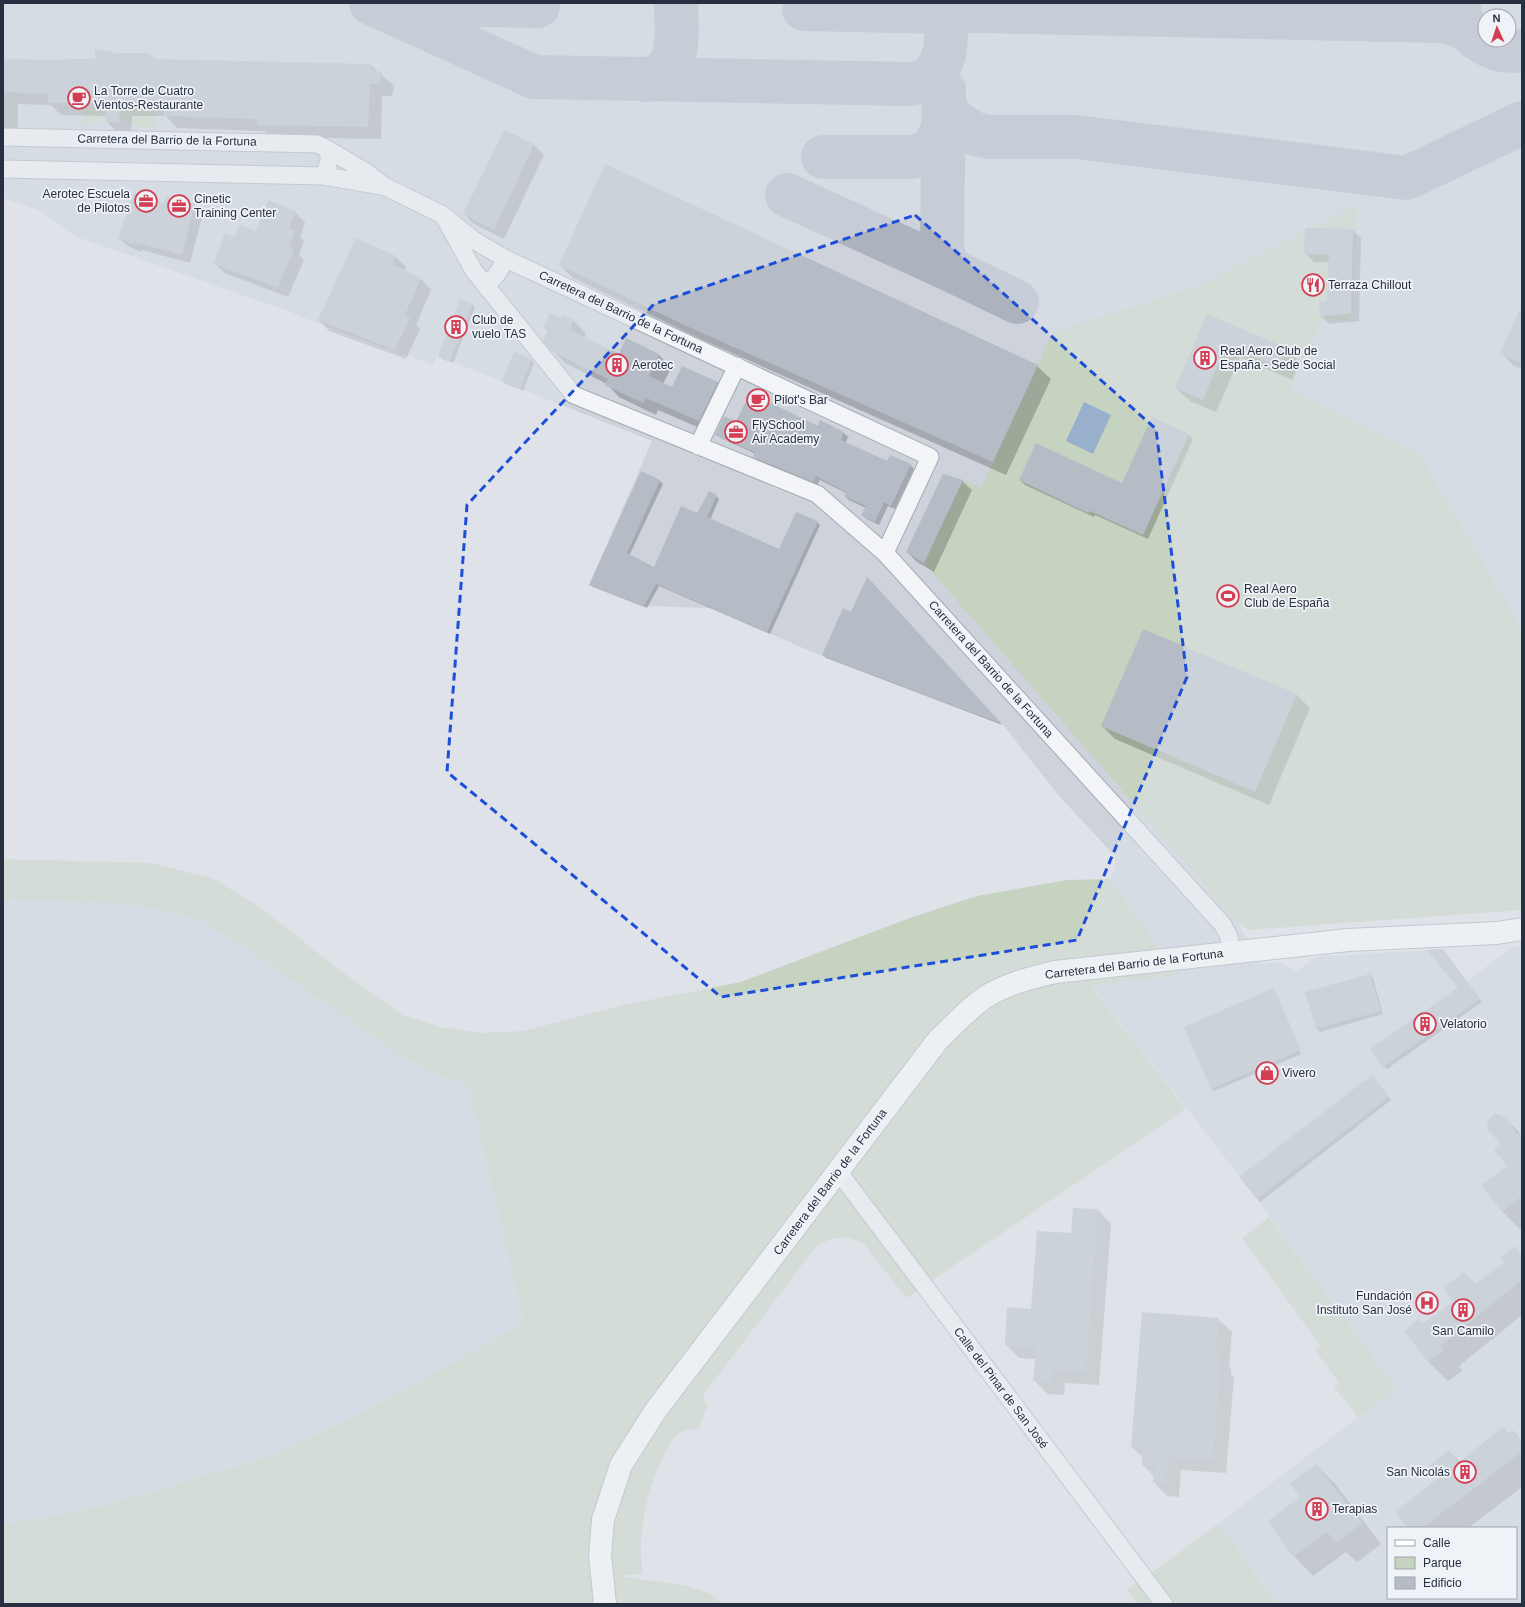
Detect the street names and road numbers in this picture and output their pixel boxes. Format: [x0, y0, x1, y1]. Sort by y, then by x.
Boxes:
street label: Carretera del Barrio de la Fortuna [77, 131, 257, 149]
street label: Carretera del Barrio de la Fortuna [537, 268, 706, 356]
street label: Carretera del Barrio de la Fortuna [926, 598, 1056, 741]
street label: Carretera del Barrio de la Fortuna [1044, 946, 1224, 982]
street label: Carretera del Barrio de la Fortuna [770, 1106, 890, 1258]
street label: Calle del Pinar de San José [951, 1325, 1051, 1452]

